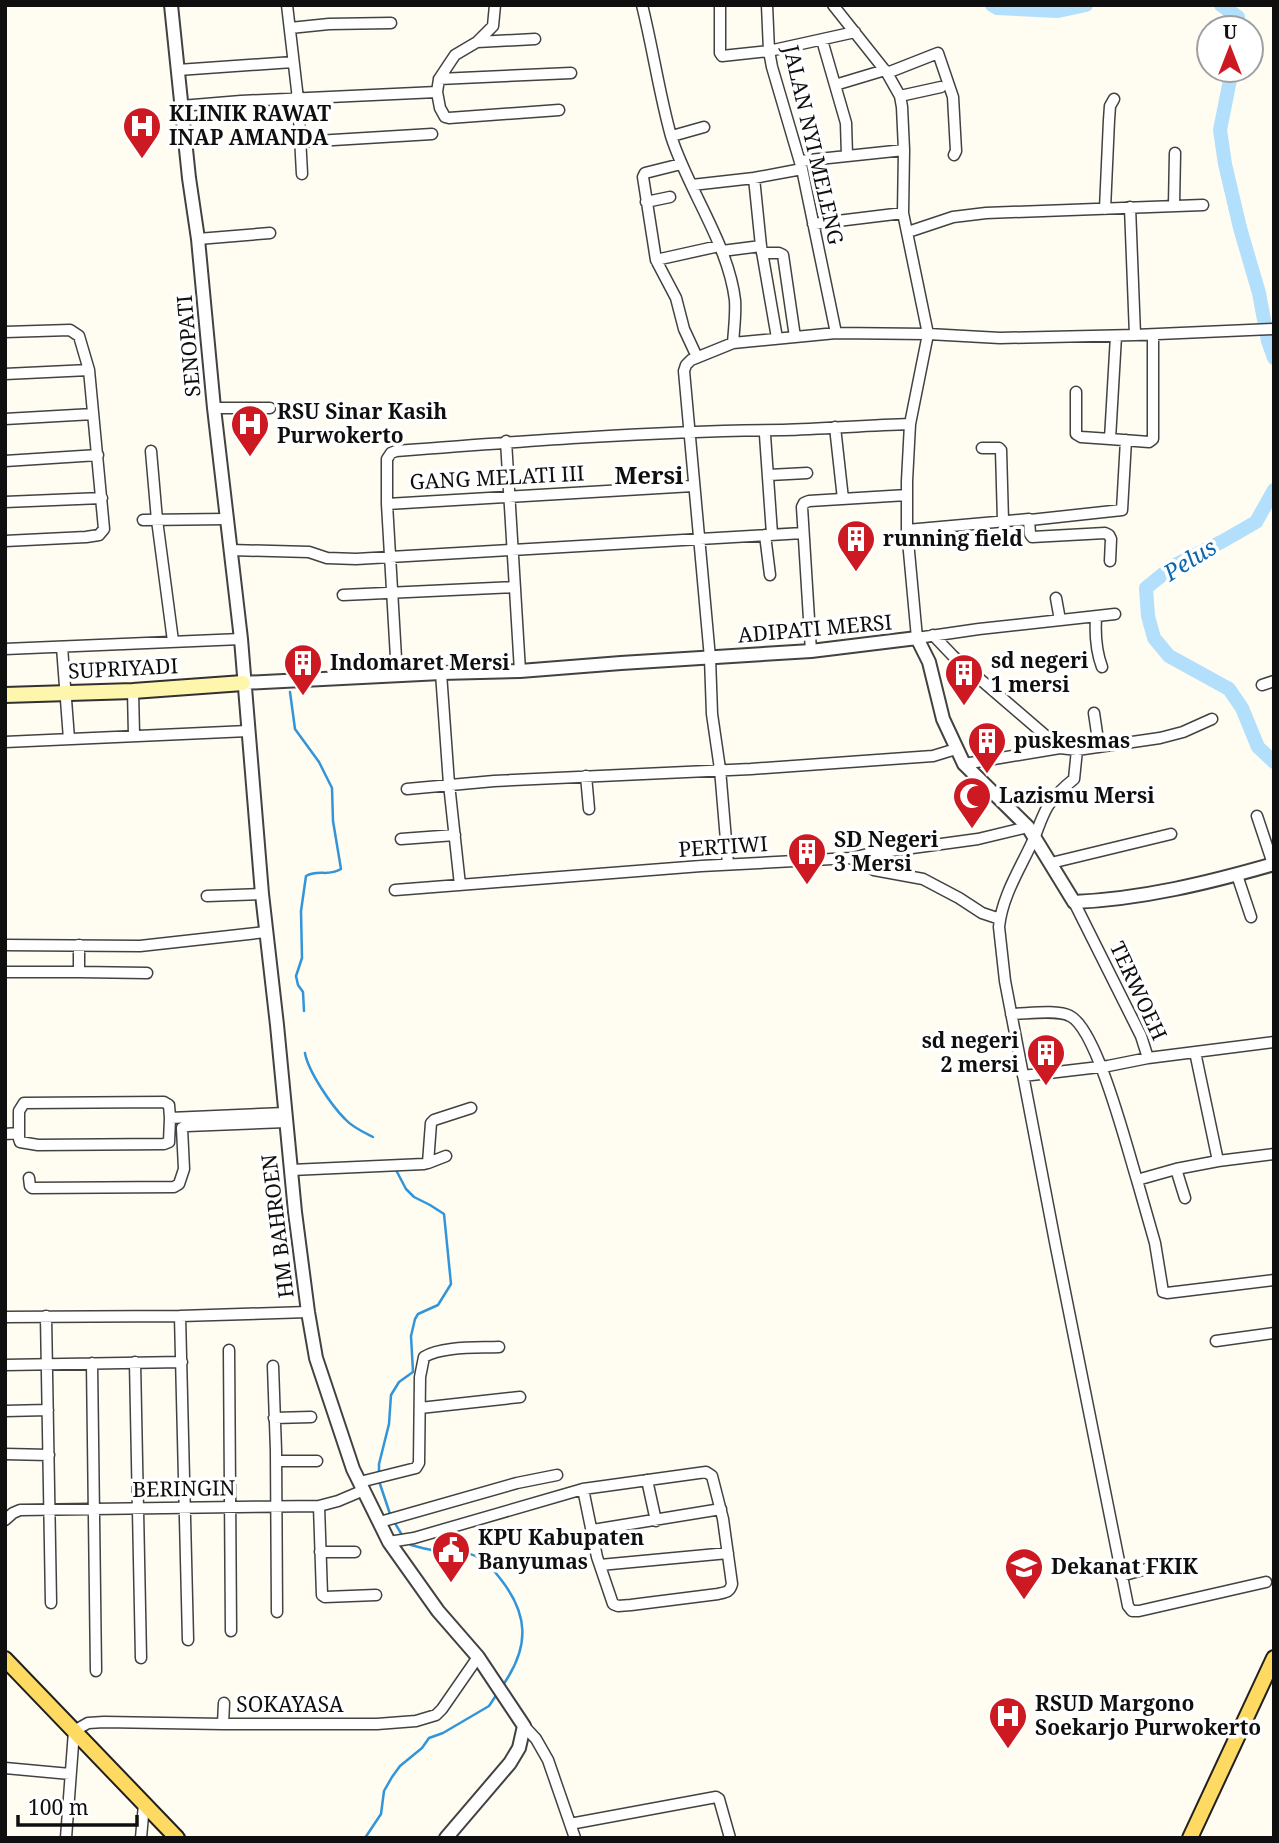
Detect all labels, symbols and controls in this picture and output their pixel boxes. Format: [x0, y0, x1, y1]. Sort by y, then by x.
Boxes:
north arrow [1195, 14, 1265, 84]
text: U [1223, 19, 1237, 45]
street label: JALAN NYI MELENG [777, 41, 851, 247]
place label: KLINIK RAWAT INAP AMANDA [169, 99, 331, 151]
hospital icon: KLINIK RAWAT INAP AMANDA [121, 105, 163, 160]
street label: SENOPATI [170, 294, 206, 398]
place label: RSU Sinar Kasih Purwokerto [277, 397, 447, 449]
hospital icon: RSU Sinar Kasih Purwokerto [229, 403, 271, 458]
street label: GANG MELATI III [409, 458, 585, 496]
district label: Mersi [614, 458, 684, 491]
building icon: running field [835, 518, 877, 573]
place label: running field [883, 524, 1023, 552]
water label: Pelus [1156, 530, 1222, 588]
street label: ADIPATI MERSI [737, 607, 893, 649]
building icon: Indomaret Mersi [282, 642, 324, 697]
place label: sd negeri 1 mersi [991, 646, 1089, 698]
place label: Indomaret Mersi [330, 648, 510, 676]
street label: SUPRIYADI [67, 651, 179, 685]
building icon: sd negeri 1 mersi [943, 652, 985, 707]
building icon: puskesmas [966, 720, 1008, 775]
place label: puskesmas [1014, 726, 1130, 754]
mosque icon: Lazismu Mersi [951, 775, 993, 830]
place label: Lazismu Mersi [999, 781, 1155, 809]
place label: SD Negeri 3 Mersi [834, 825, 939, 877]
street label: PERTIWI [677, 829, 769, 863]
building icon: SD Negeri 3 Mersi [786, 831, 828, 886]
street label: TERWOEH [1104, 937, 1174, 1045]
place label: sd negeri 2 mersi [922, 1026, 1020, 1078]
building icon: sd negeri 2 mersi [1025, 1032, 1067, 1087]
street label: HM BAHROEN [254, 1153, 300, 1300]
street label: BERINGIN [132, 1473, 236, 1503]
place label: KPU Kabupaten Banyumas [478, 1523, 644, 1575]
public building icon: KPU Kabupaten Banyumas [430, 1529, 472, 1584]
school or university icon: Dekanat FKIK [1003, 1546, 1045, 1601]
place label: Dekanat FKIK [1051, 1552, 1199, 1580]
place label: RSUD Margono Soekarjo Purwokerto [1035, 1689, 1261, 1741]
street label: SOKAYASA [236, 1690, 344, 1718]
hospital icon: RSUD Margono Soekarjo Purwokerto [987, 1695, 1029, 1750]
scale bar [18, 1784, 136, 1828]
text: 100 m [28, 1793, 89, 1821]

